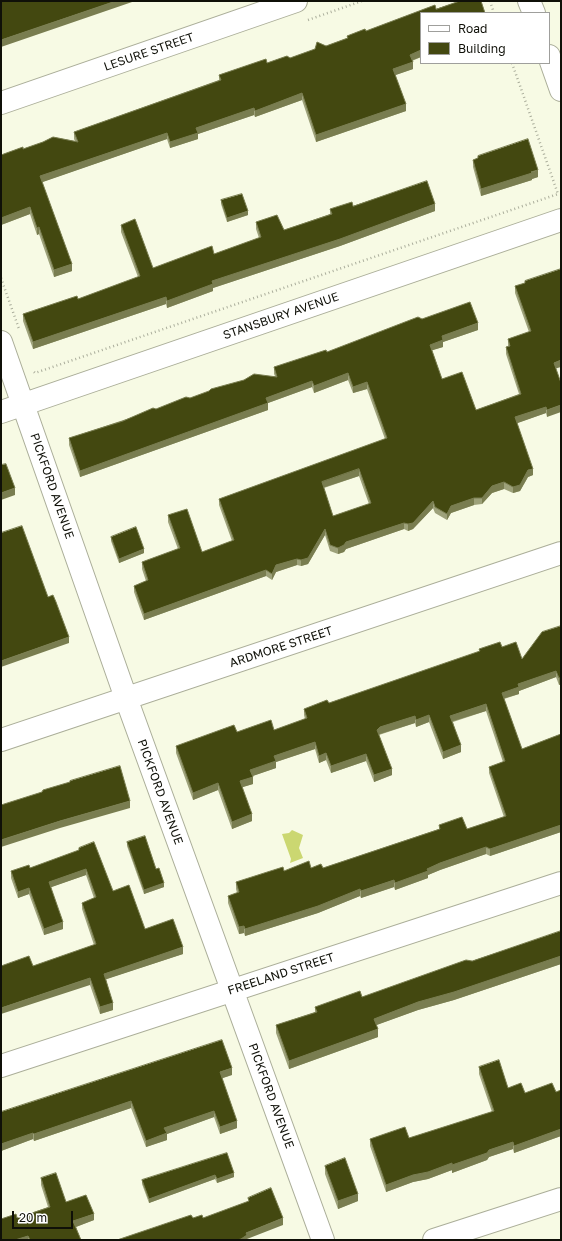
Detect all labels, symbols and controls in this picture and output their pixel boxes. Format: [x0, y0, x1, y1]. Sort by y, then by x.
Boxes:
legend [420, 12, 550, 64]
text: Road [458, 21, 487, 36]
street label: LESURE STREET [102, 30, 196, 74]
text: Building [458, 41, 506, 56]
street label: STANSBURY AVENUE [221, 289, 341, 343]
street label: PICKFORD AVENUE [27, 431, 77, 541]
street label: ARDMORE STREET [228, 624, 334, 670]
street label: PICKFORD AVENUE [134, 737, 186, 847]
street label: FREELAND STREET [226, 950, 336, 998]
street label: PICKFORD AVENUE [245, 1041, 297, 1151]
scale bar [14, 1203, 75, 1229]
text: 20 m [19, 1210, 47, 1225]

